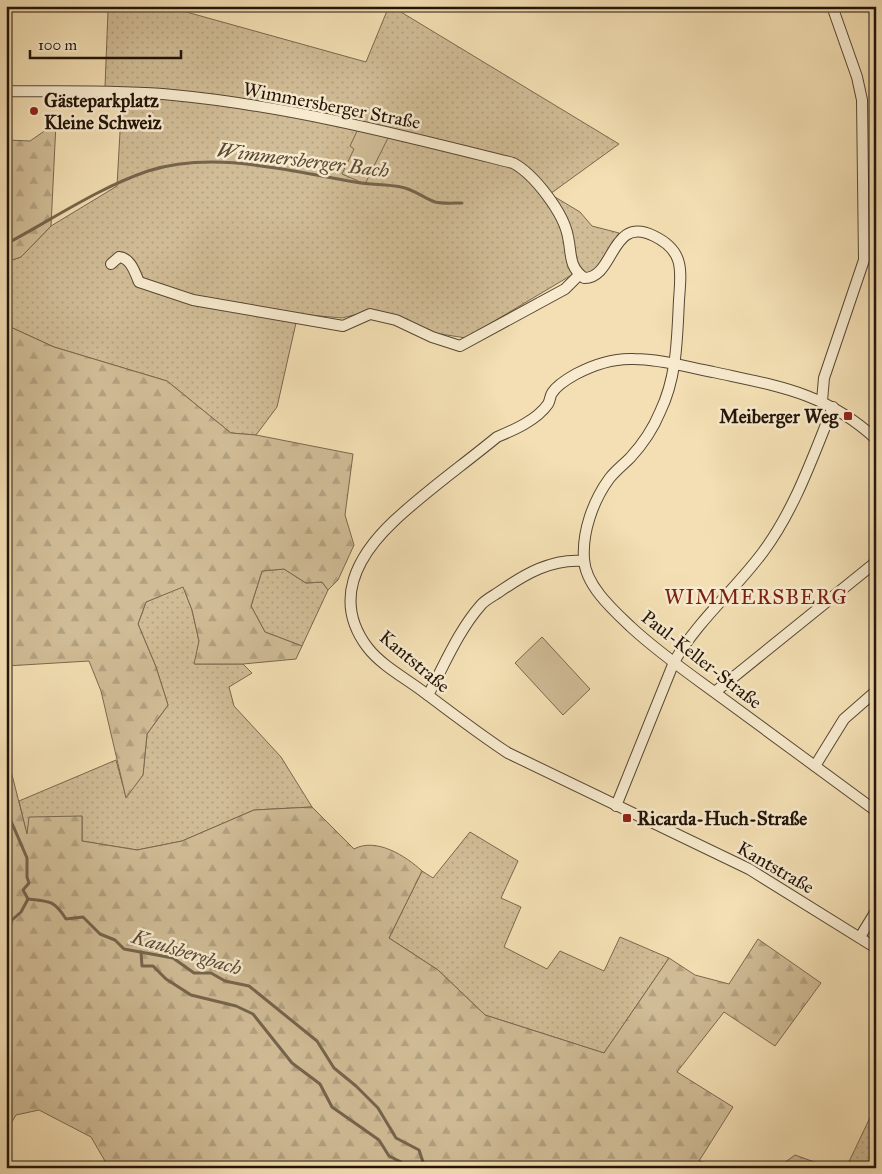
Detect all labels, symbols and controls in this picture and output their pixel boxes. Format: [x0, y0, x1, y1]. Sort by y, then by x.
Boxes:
scale bar [30, 28, 181, 60]
text: 100 m [38, 36, 78, 54]
street label: Wimmersberger Straße [241, 77, 422, 135]
place label: Gästeparkplatz Kleine Schweiz [44, 89, 162, 134]
marker: Gästeparkplatz Kleine Schweiz [28, 105, 40, 117]
water label: Wimmersberger Bach [216, 138, 391, 182]
place label: Meiberger Weg [719, 405, 839, 429]
marker: Meiberger Weg [842, 410, 854, 422]
district label: WIMMERSBERG [664, 584, 848, 610]
street label: Paul-Keller-Straße [637, 605, 767, 714]
street label: Kantstraße [375, 625, 455, 698]
place label: Ricarda-Huch-Straße [637, 807, 807, 830]
marker: Ricarda-Huch-Straße [621, 812, 633, 824]
street label: Kantstraße [733, 836, 818, 899]
water label: Kaulsbergbach [128, 924, 245, 980]

